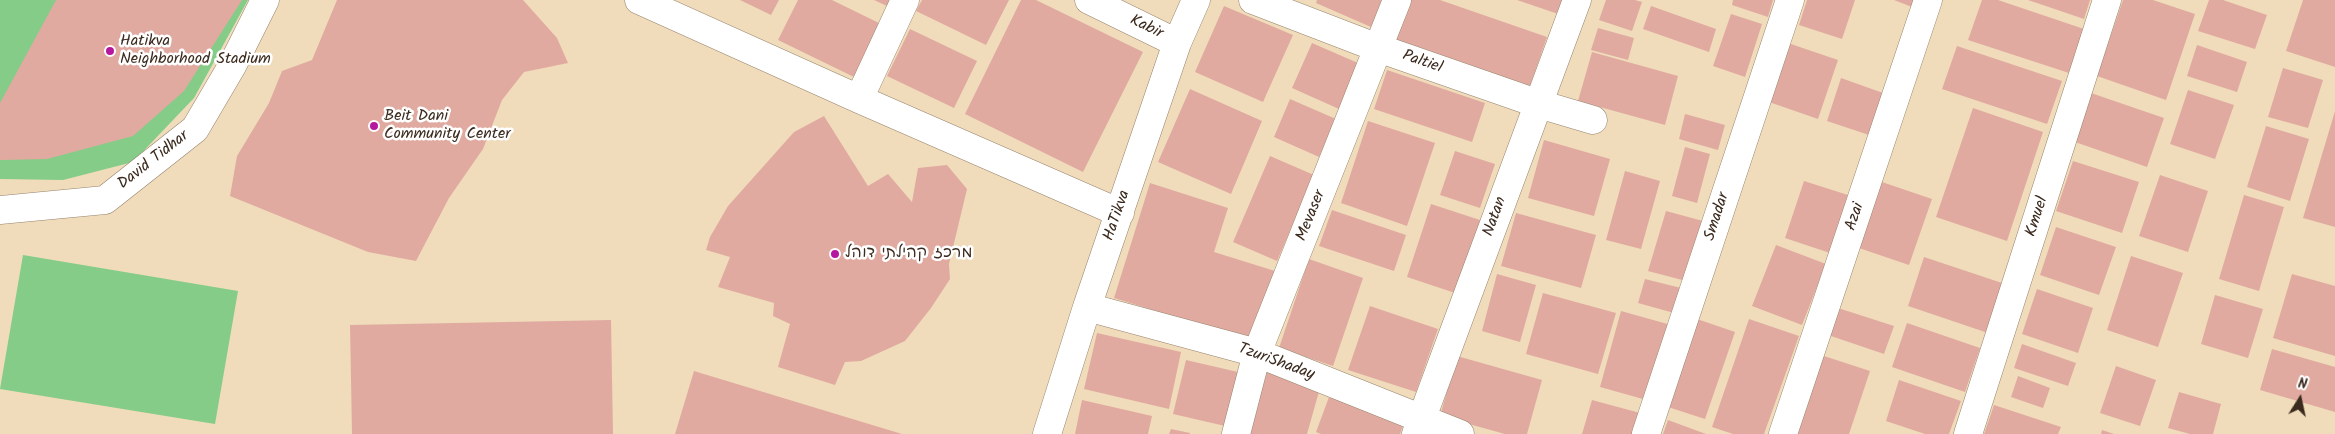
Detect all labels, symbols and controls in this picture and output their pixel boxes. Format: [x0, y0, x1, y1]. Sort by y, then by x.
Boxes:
street label: Kabir [1126, 12, 1166, 44]
place label: Hatikva Neighborhood Stadium [120, 32, 271, 70]
marker: Hatikva Neighborhood Stadium [104, 45, 116, 57]
street label: Paltiel [1399, 47, 1445, 79]
place label: Beit Dani Community Center [384, 107, 510, 145]
marker: Beit Dani Community Center [368, 120, 380, 132]
street label: David Tidhar [115, 127, 193, 195]
street label: HaTikva [1100, 188, 1136, 244]
street label: Mevaser [1293, 188, 1331, 244]
street label: Smadar [1701, 190, 1735, 244]
street label: Natan [1480, 195, 1512, 239]
street label: Kmuel [2023, 195, 2053, 239]
street label: Azai [1842, 201, 1870, 233]
place label: מרכז קהילתי דוהל [845, 244, 973, 264]
marker: מרכז קהילתי דוהל [829, 248, 841, 260]
street label: TzuriShaday [1235, 340, 1317, 386]
text: N [2296, 373, 2309, 396]
north arrow [2275, 374, 2325, 424]

